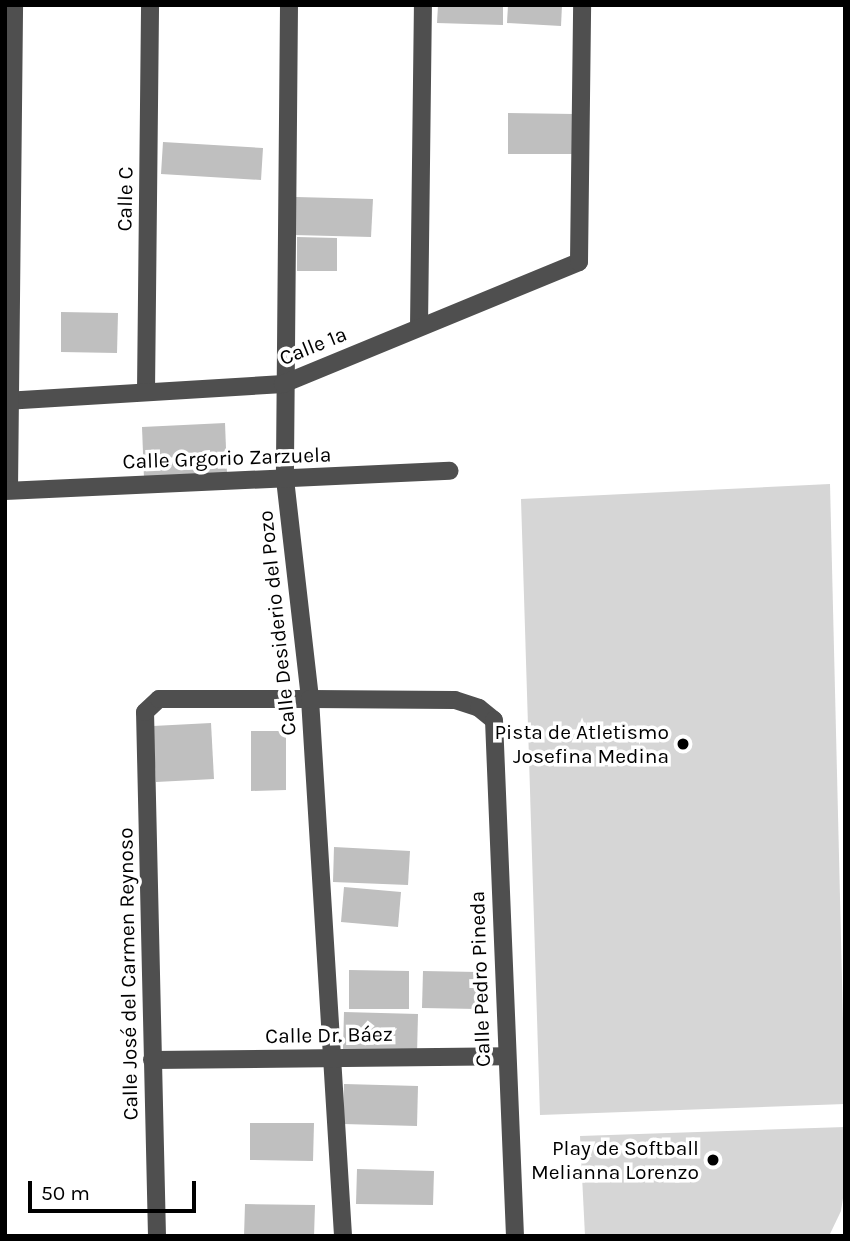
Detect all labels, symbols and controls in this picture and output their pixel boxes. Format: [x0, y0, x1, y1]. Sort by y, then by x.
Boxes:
street label: Calle C [112, 166, 138, 232]
street label: Calle 1ª [276, 321, 350, 371]
street label: Calle Grgorio Zarzuela [122, 442, 332, 474]
street label: Calle Desiderio del Pozo [253, 509, 301, 737]
place label: Pista de Atletismo Josefina Medina [494, 719, 669, 769]
marker: Pista de Atletismo Josefina Medina [675, 736, 691, 752]
street label: Calle José del Carmen Reynoso [113, 827, 143, 1121]
street label: Calle Pedro Pineda [464, 891, 496, 1067]
street label: Calle Dr. Báez [265, 1021, 393, 1049]
place label: Play de Softball Melianna Lorenzo [531, 1135, 699, 1185]
marker: Play de Softball Melianna Lorenzo [705, 1152, 721, 1168]
scale bar [32, 1168, 200, 1212]
text: 50 m [41, 1181, 90, 1205]

